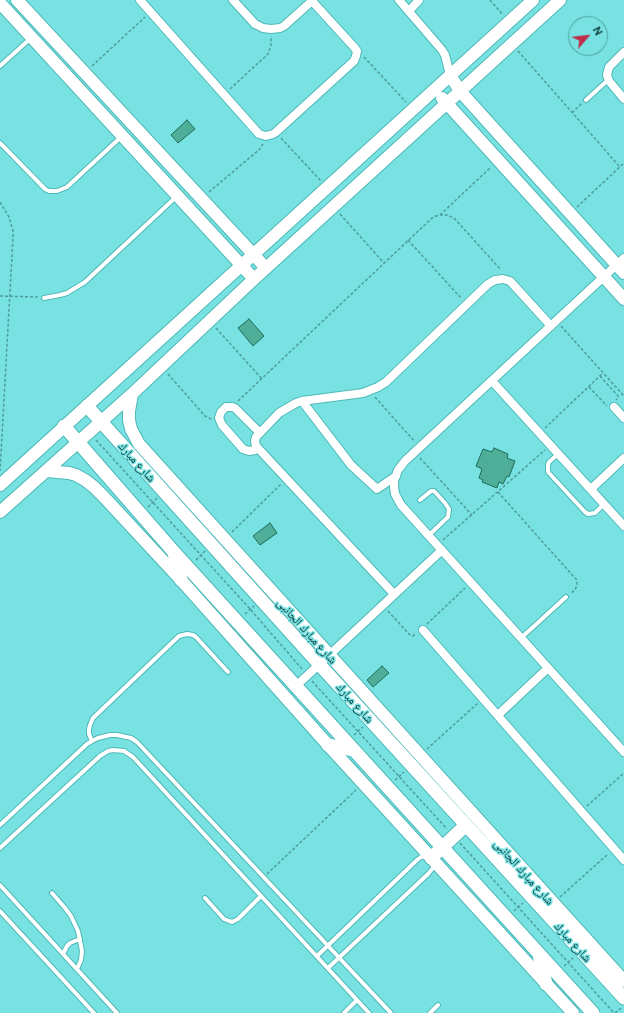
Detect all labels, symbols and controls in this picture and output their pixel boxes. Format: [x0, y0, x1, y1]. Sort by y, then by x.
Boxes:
north arrow [568, 16, 608, 56]
text: N [590, 24, 605, 37]
street label: شارع مبارك [115, 439, 159, 485]
street label: شارع مبارك الجانبى [274, 595, 340, 667]
street label: شارع مبارك [333, 680, 377, 726]
street label: شارع مبارك الجانبى [491, 836, 557, 908]
street label: شارع مبارك [551, 919, 595, 965]

